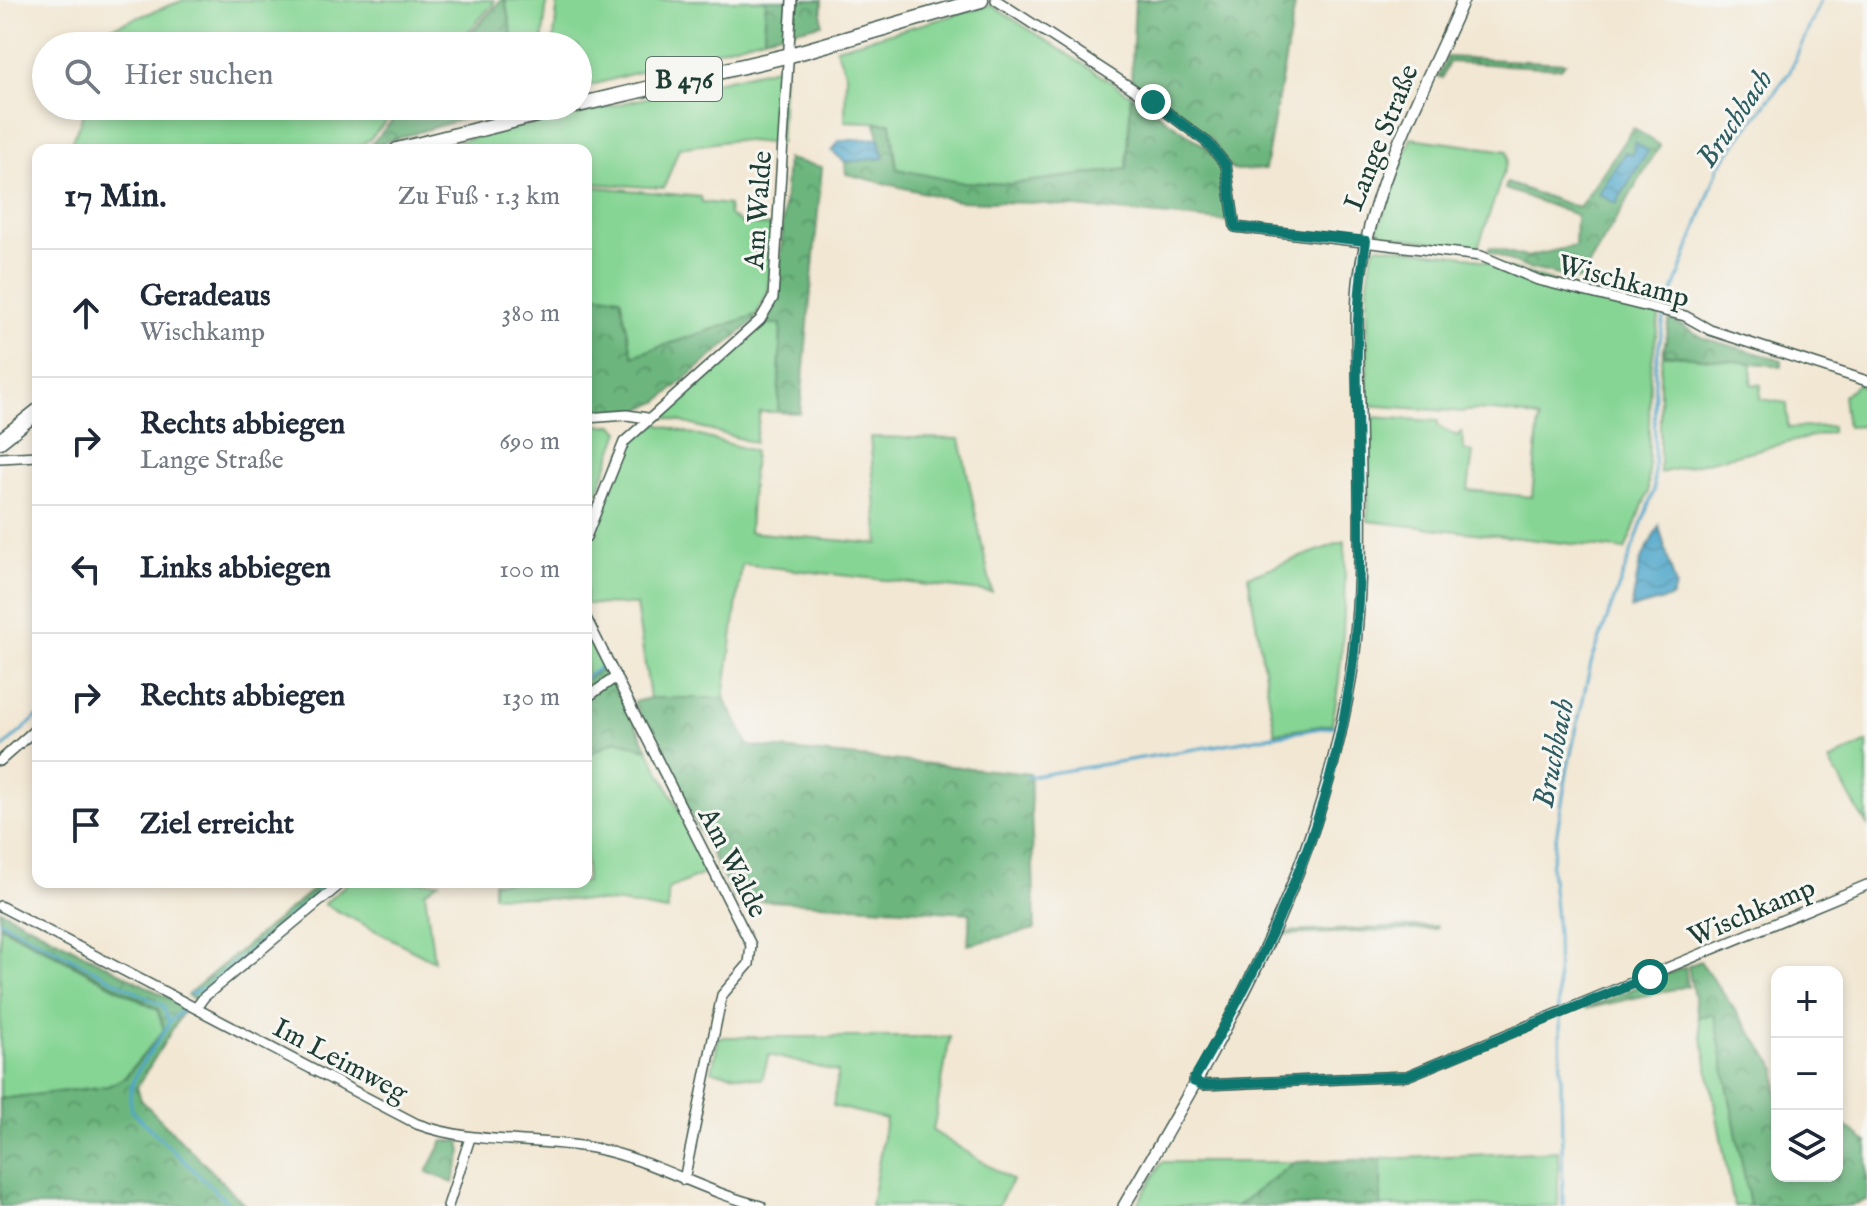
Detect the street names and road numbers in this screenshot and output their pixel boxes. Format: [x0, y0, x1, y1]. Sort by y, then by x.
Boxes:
road number: B 476 [646, 57, 722, 101]
street label: Lange Straße [1337, 60, 1428, 216]
street label: Am Walde [738, 149, 781, 272]
street label: Wischkamp [1554, 248, 1693, 317]
street label: Am Walde [689, 801, 774, 924]
street label: Wischkamp [1683, 871, 1821, 956]
street label: Im Leimweg [266, 1011, 414, 1112]

